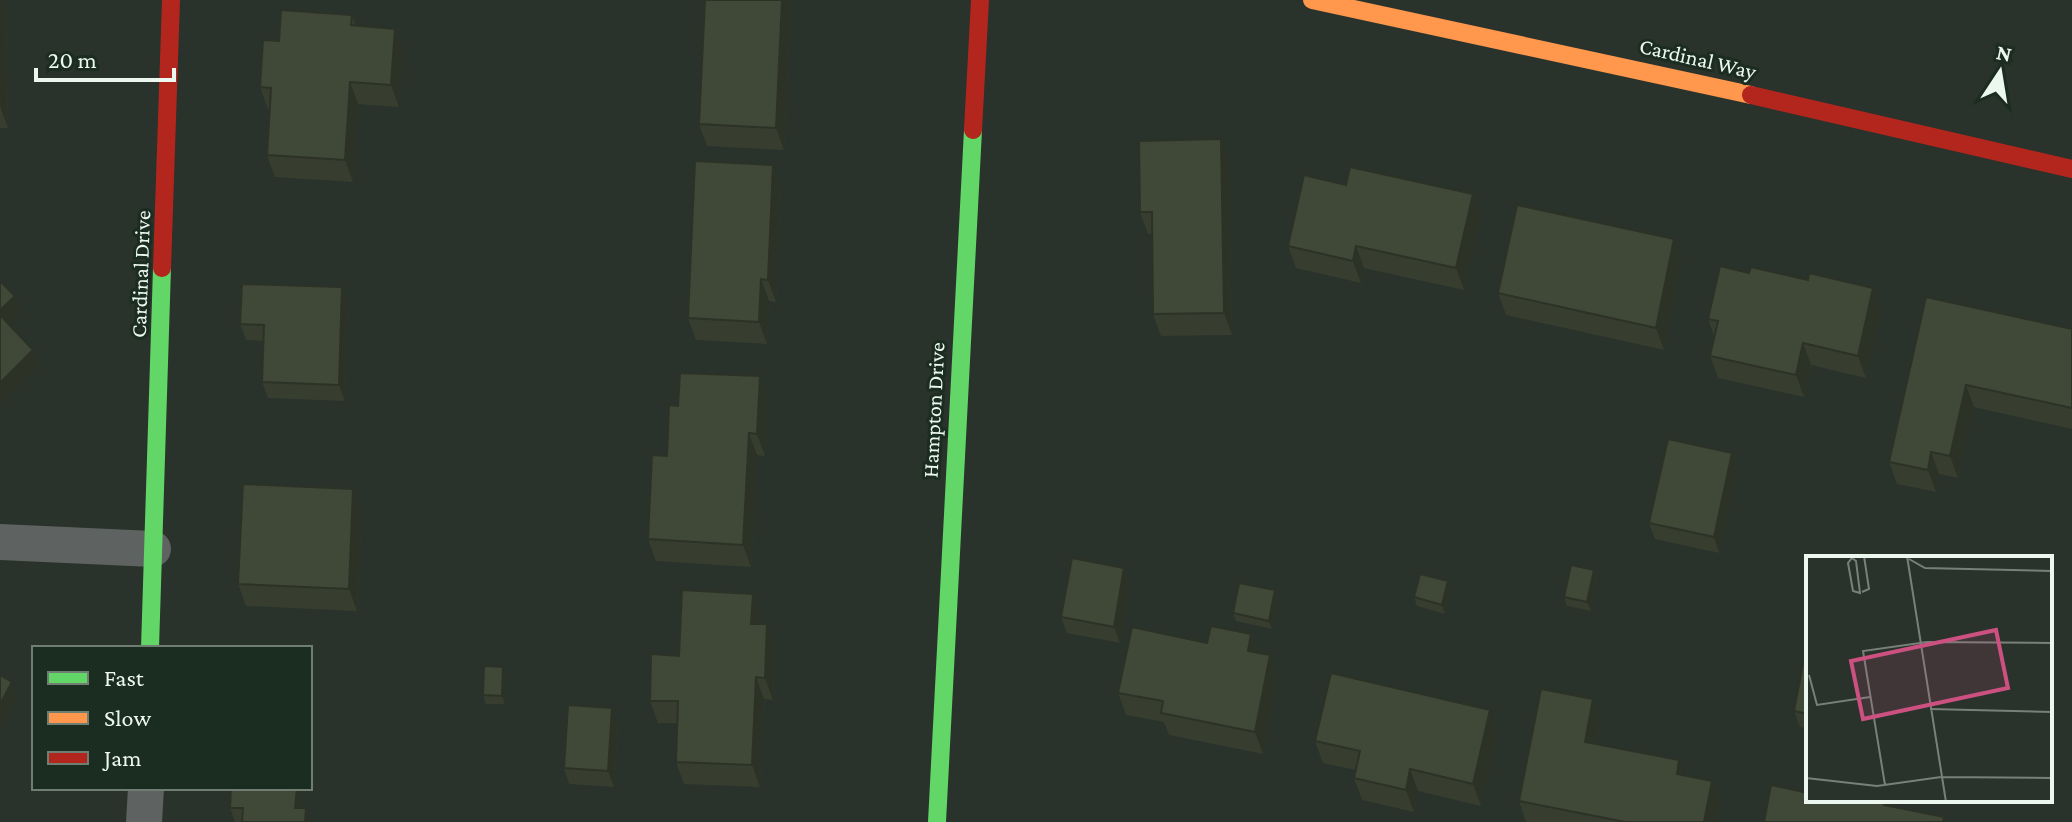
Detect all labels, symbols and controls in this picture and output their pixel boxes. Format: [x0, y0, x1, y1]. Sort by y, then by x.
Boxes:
scale bar [36, 32, 174, 82]
north arrow [1960, 32, 2040, 112]
street label: Cardinal Way [1637, 33, 1760, 84]
text: N [1994, 39, 2014, 67]
text: 20 m [48, 46, 97, 73]
street label: Cardinal Drive [126, 210, 155, 338]
street label: Hampton Drive [917, 342, 950, 478]
inset map [1806, 556, 2052, 802]
legend [32, 646, 312, 790]
text: Fast [104, 664, 145, 691]
text: Slow [104, 704, 151, 731]
text: Jam [102, 744, 142, 771]

